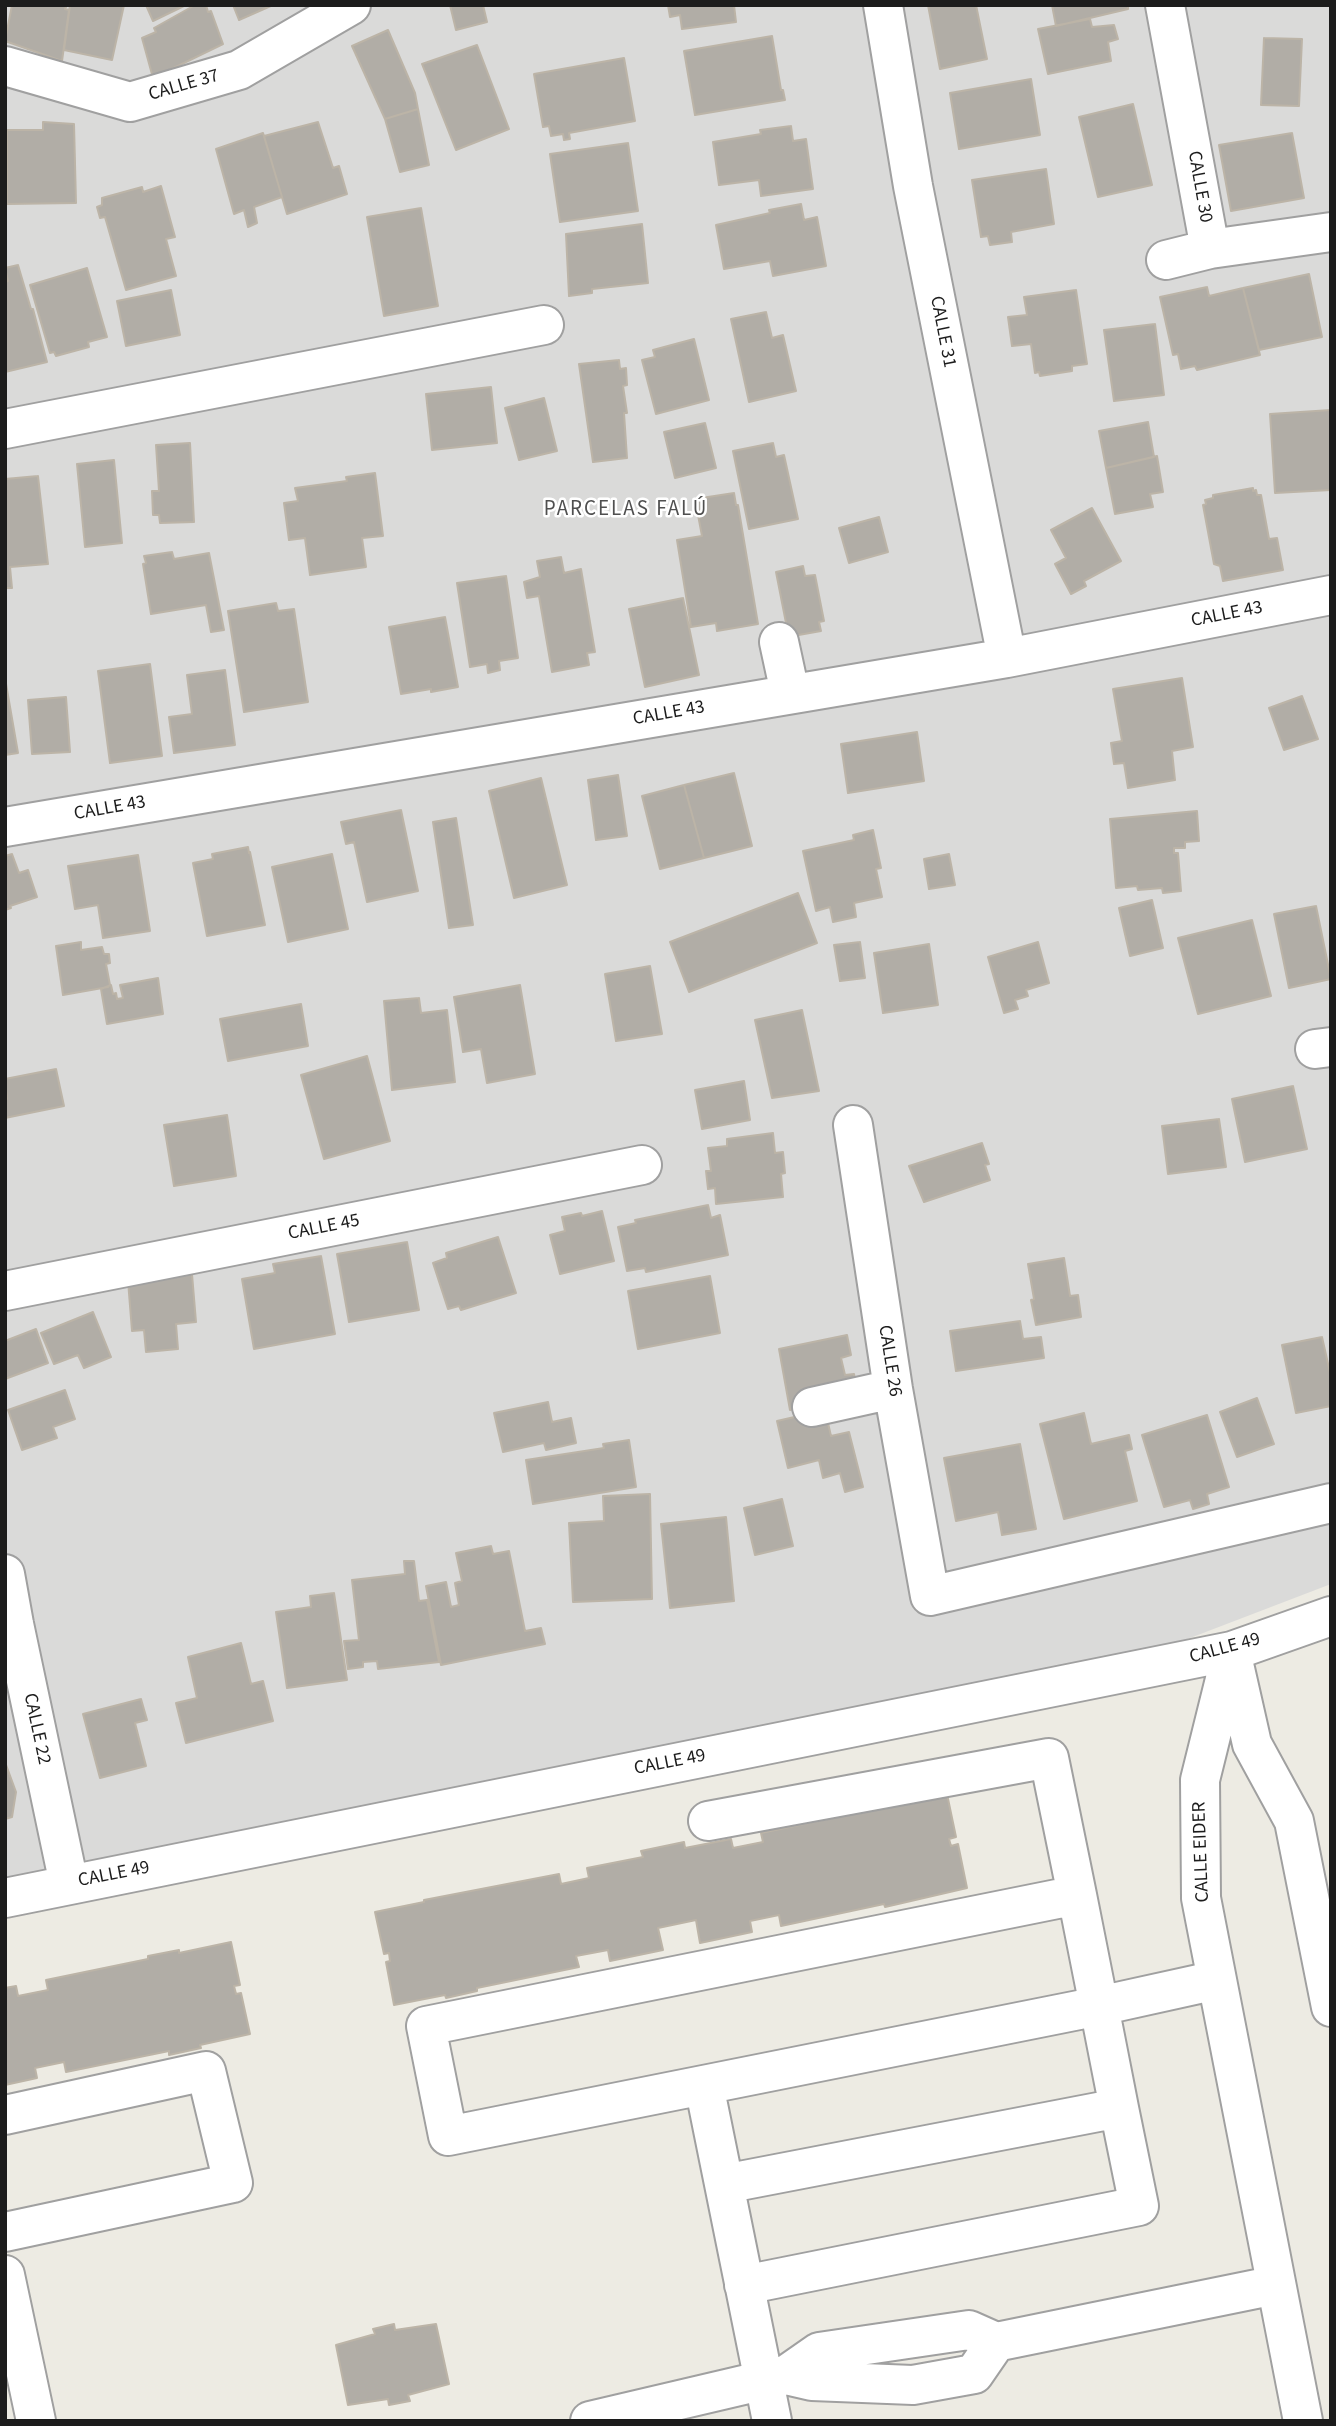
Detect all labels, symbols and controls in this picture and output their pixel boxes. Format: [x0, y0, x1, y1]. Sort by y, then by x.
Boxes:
street label: CALLE 37 [146, 65, 222, 107]
street label: CALLE 30 [1181, 149, 1217, 225]
street label: CALLE 31 [924, 294, 960, 370]
district label: PARCELAS FALÚ [545, 497, 707, 523]
street label: CALLE 43 [1189, 597, 1265, 633]
street label: CALLE 43 [631, 696, 707, 732]
street label: CALLE 43 [72, 791, 148, 827]
street label: CALLE 45 [286, 1210, 362, 1246]
street label: CALLE 26 [872, 1323, 906, 1399]
street label: CALLE 49 [1187, 1629, 1263, 1669]
street label: CALLE 22 [17, 1691, 55, 1767]
street label: CALLE 49 [632, 1745, 708, 1781]
street label: CALLE EIDER [1189, 1801, 1215, 1903]
street label: CALLE 49 [76, 1857, 152, 1893]

